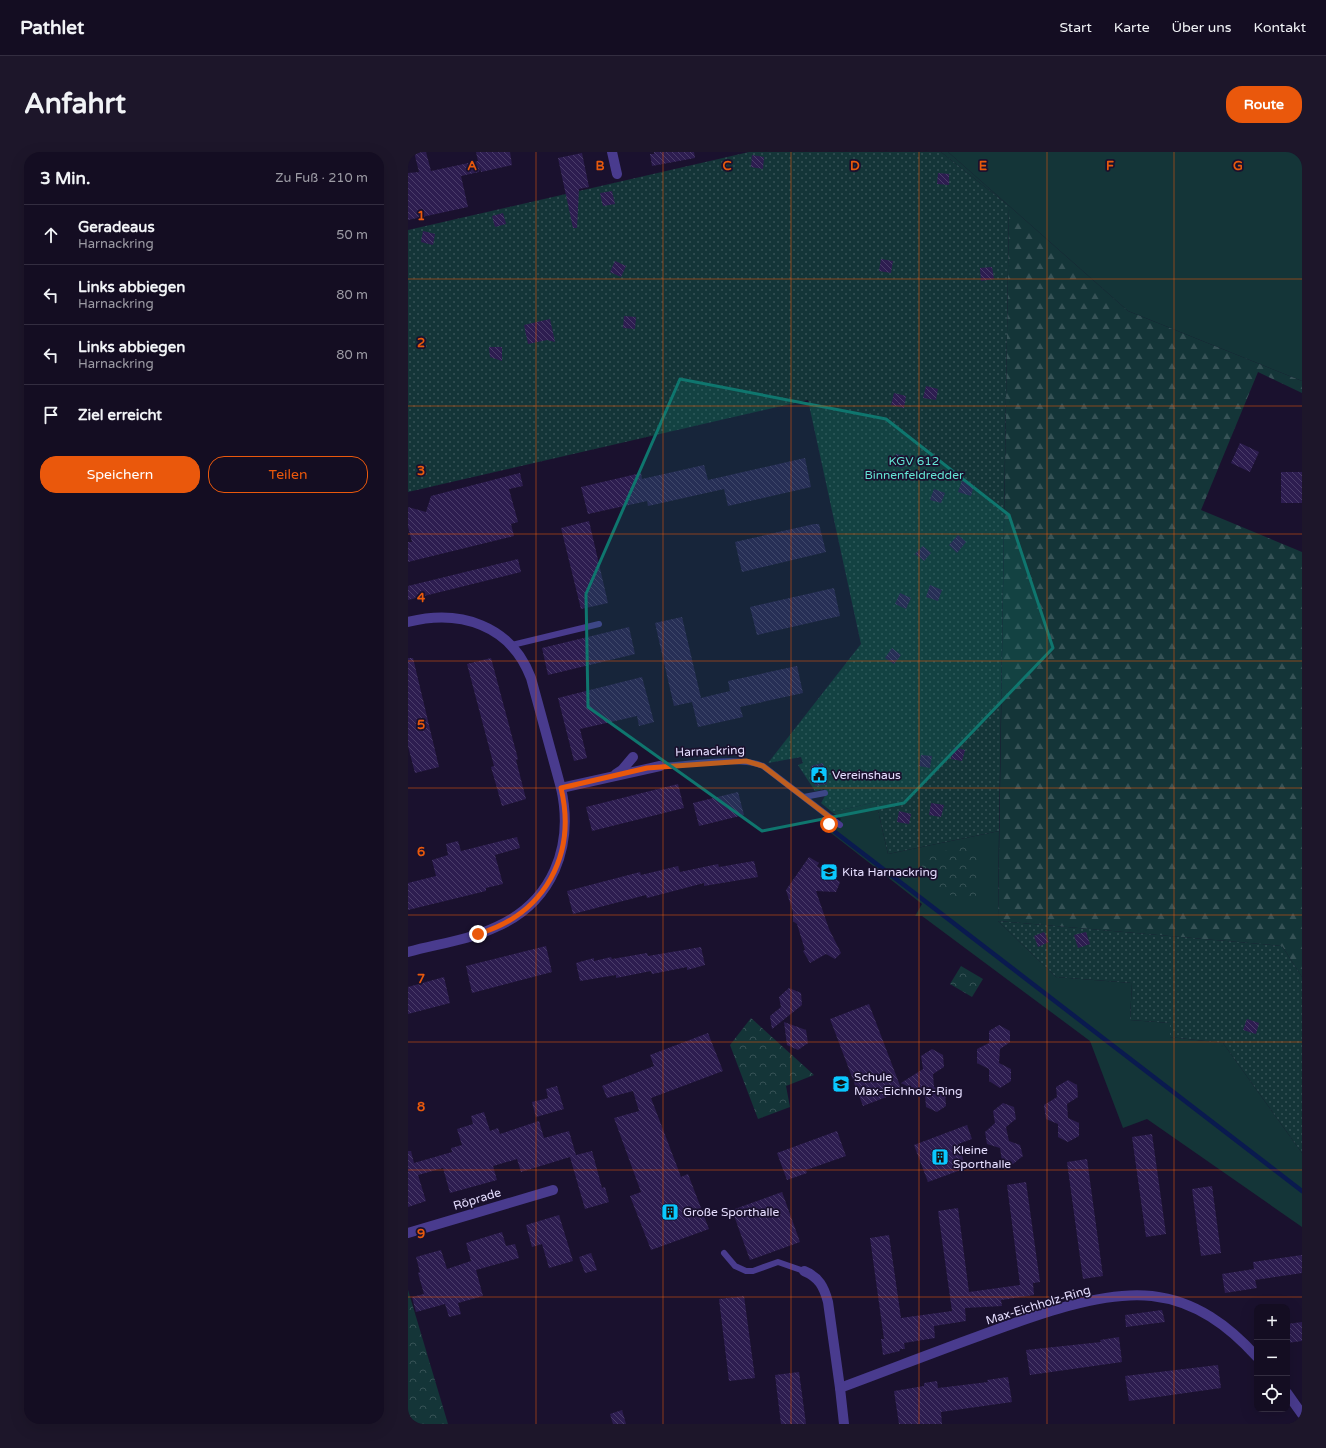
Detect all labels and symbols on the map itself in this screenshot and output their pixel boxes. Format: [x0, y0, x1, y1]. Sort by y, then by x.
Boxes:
text: A [467, 158, 477, 174]
text: B [595, 158, 605, 174]
text: C [722, 158, 732, 174]
text: D [850, 158, 860, 174]
text: E [979, 158, 987, 174]
text: F [1106, 158, 1114, 174]
text: G [1233, 158, 1243, 174]
text: 1 [417, 208, 425, 224]
text: 2 [417, 335, 425, 351]
park label: KGV 612 Binnenfeldredder [864, 454, 964, 482]
text: 3 [417, 463, 425, 479]
text: 4 [417, 590, 426, 606]
text: 5 [417, 717, 425, 733]
street label: Harnackring [675, 743, 745, 759]
public building icon: Vereinshaus [809, 765, 829, 785]
place label: Vereinshaus [832, 768, 901, 782]
route start [820, 815, 838, 833]
text: 6 [417, 844, 425, 860]
school or university icon: Kita Harnackring [819, 862, 839, 882]
place label: Kita Harnackring [842, 865, 937, 879]
route end [469, 925, 487, 943]
text: 7 [417, 971, 425, 987]
place label: Schule Max-Eichholz-Ring [854, 1070, 963, 1098]
school or university icon: Schule Max-Eichholz-Ring [831, 1074, 851, 1094]
text: 8 [417, 1099, 425, 1115]
place label: Kleine Sporthalle [953, 1143, 1011, 1171]
building icon: Kleine Sporthalle [930, 1147, 950, 1167]
street label: Röprade [451, 1185, 503, 1213]
building icon: Große Sporthalle [660, 1202, 680, 1222]
place label: Große Sporthalle [683, 1205, 779, 1219]
text: 9 [417, 1226, 425, 1242]
street label: Max-Eichholz-Ring [984, 1282, 1092, 1328]

